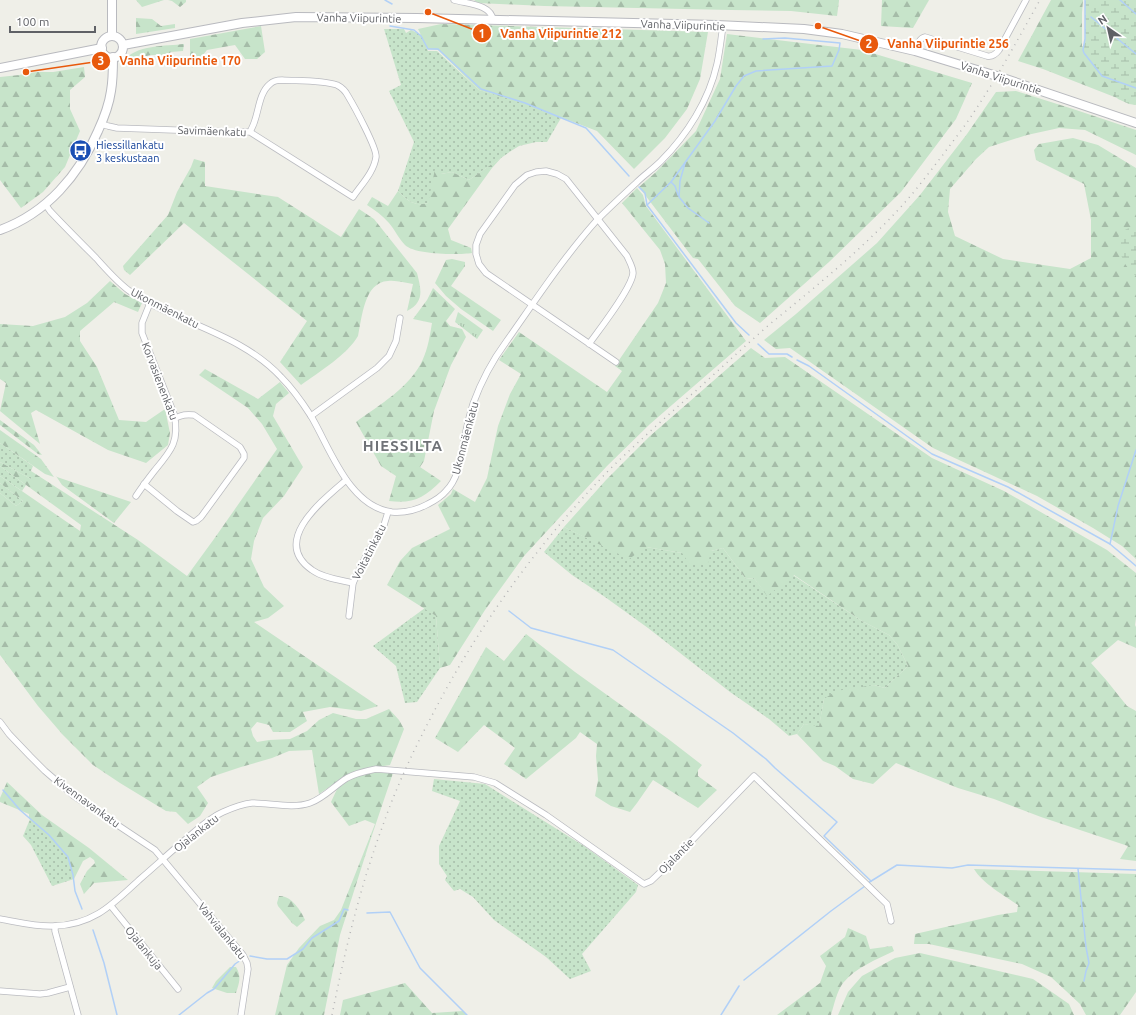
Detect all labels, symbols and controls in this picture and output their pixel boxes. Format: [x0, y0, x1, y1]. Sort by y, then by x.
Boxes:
scale bar [10, 8, 95, 34]
north arrow [1088, 8, 1128, 48]
street label: Vanha Viipurintie [317, 11, 401, 25]
text: N [1096, 12, 1109, 27]
text: 100 m [16, 15, 49, 28]
street label: Vanha Viipurintie [640, 18, 726, 32]
callout: Vanha Viipurintie 212 [472, 21, 629, 45]
text: 1 [479, 27, 485, 40]
text: Vanha Viipurintie 212 [500, 27, 622, 40]
callout: Vanha Viipurintie 256 [859, 32, 1017, 56]
text: 2 [866, 37, 873, 50]
text: Vanha Viipurintie 256 [887, 37, 1009, 50]
callout: Vanha Viipurintie 170 [91, 49, 249, 73]
text: 3 [98, 54, 104, 67]
text: Vanha Viipurintie 170 [119, 54, 241, 67]
street label: Vanha Viipurintie [959, 59, 1043, 97]
street label: Savimäenkatu [177, 124, 247, 138]
bus stop icon: Hiessillankatu 3 keskustaan [67, 138, 93, 164]
place label: Hiessillankatu 3 keskustaan [96, 139, 164, 164]
street label: Ukonmäenkatu [129, 286, 201, 330]
street label: Korvasienenkatu [140, 340, 180, 422]
street label: Ukonmäenkatu [450, 400, 480, 476]
district label: HIESSILTA [363, 437, 443, 454]
street label: Voitatinkatu [350, 522, 388, 582]
street label: Kivennavankatu [52, 774, 122, 830]
street label: Ojalankatu [171, 812, 221, 854]
street label: Ojalantie [656, 836, 696, 876]
street label: Vahvialankatu [196, 900, 248, 962]
street label: Ojalankuja [123, 924, 165, 972]

